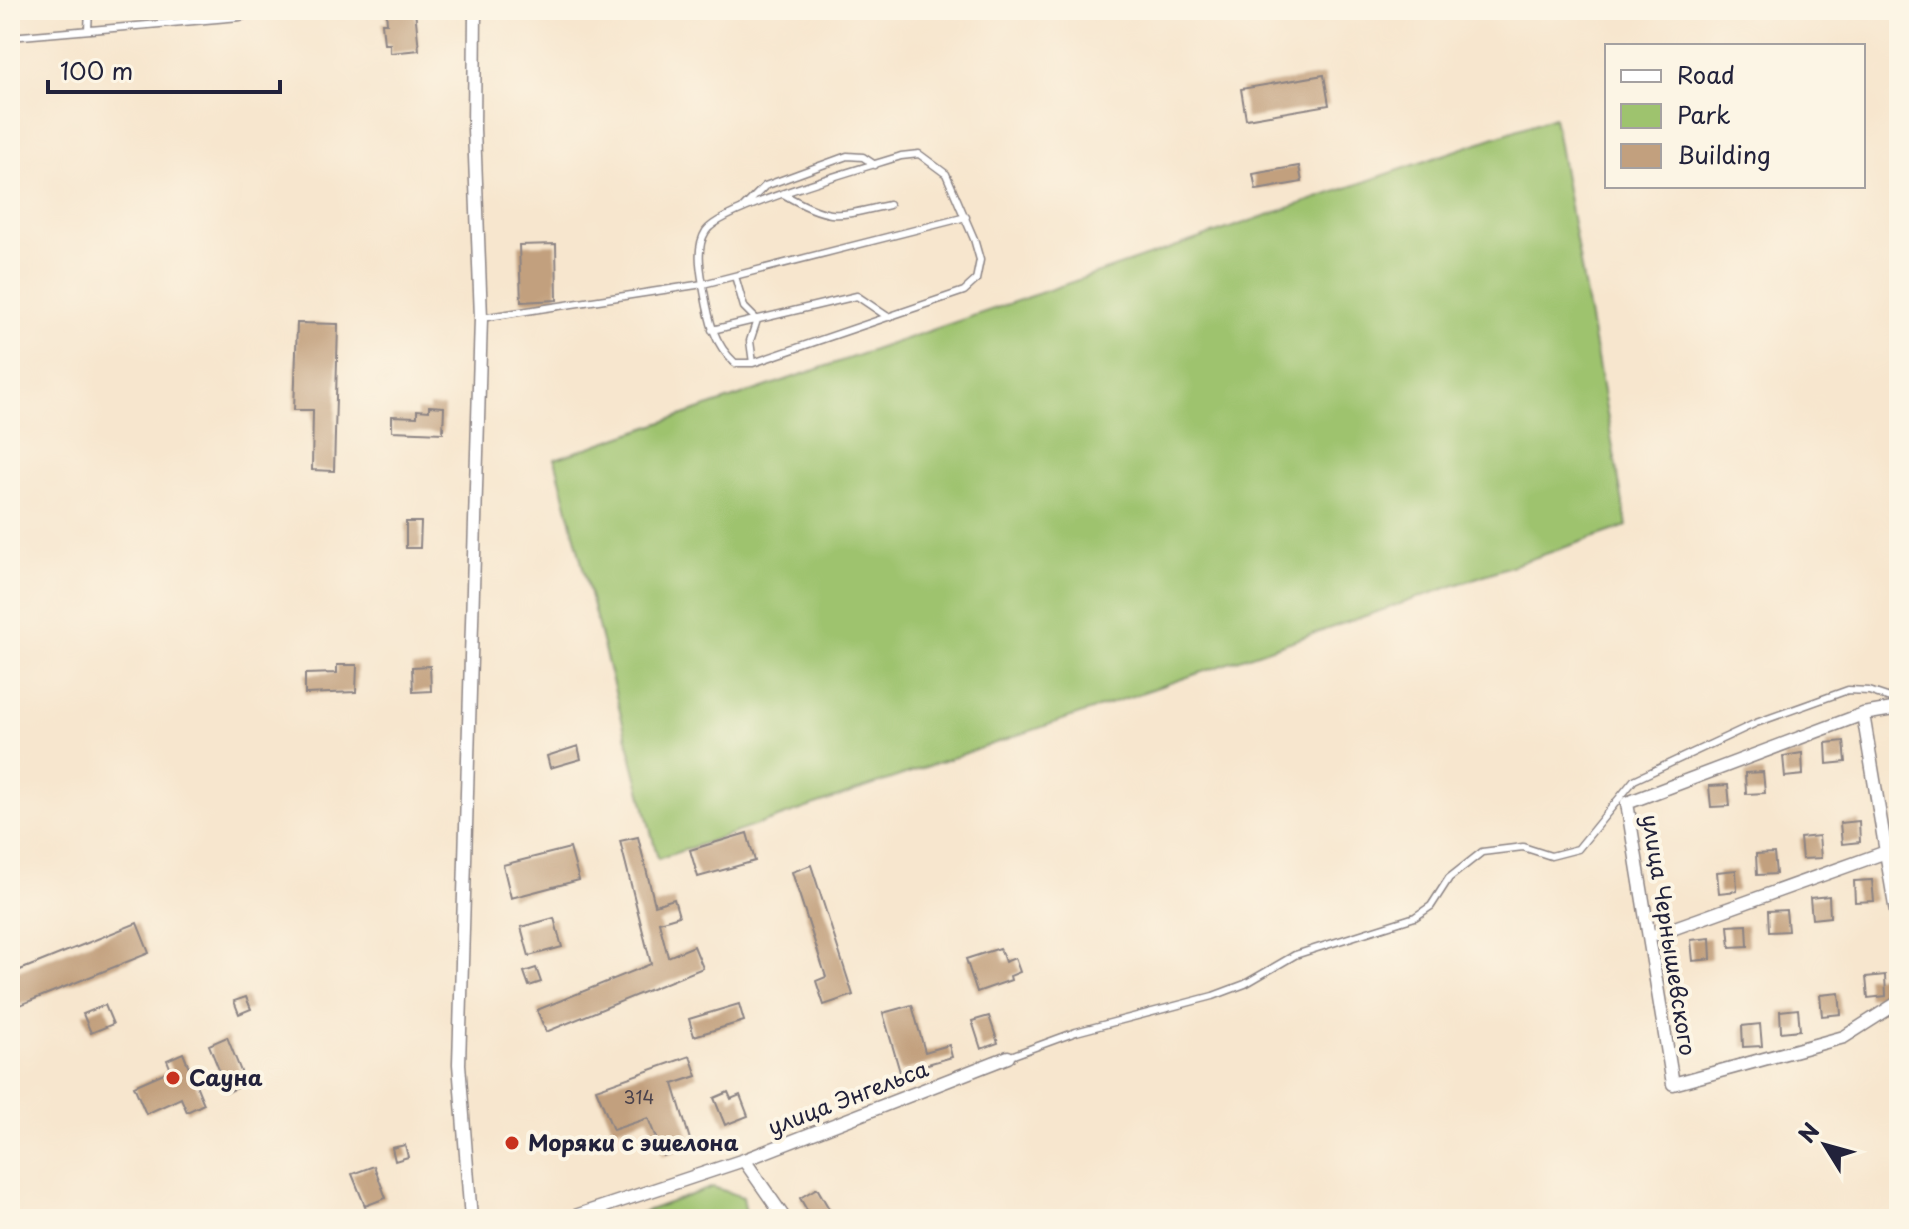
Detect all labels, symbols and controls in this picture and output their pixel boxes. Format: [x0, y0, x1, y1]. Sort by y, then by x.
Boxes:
scale bar [48, 44, 280, 94]
legend [1605, 44, 1865, 188]
text: 100 m [60, 52, 133, 88]
text: Road [1677, 56, 1735, 92]
text: Park [1677, 96, 1731, 132]
text: Building [1677, 136, 1771, 172]
street label: улица Чернышевского [1635, 812, 1706, 1058]
street label: улица Энгельса [762, 1051, 933, 1142]
place label: Сауна [189, 1060, 263, 1093]
marker: Сауна [164, 1069, 182, 1087]
house number: 314 [624, 1083, 654, 1110]
north arrow [1785, 1105, 1865, 1185]
text: N [1789, 1115, 1826, 1149]
place label: Моряки с эшелона [528, 1125, 739, 1158]
marker: Моряки с эшелона [503, 1134, 521, 1152]

